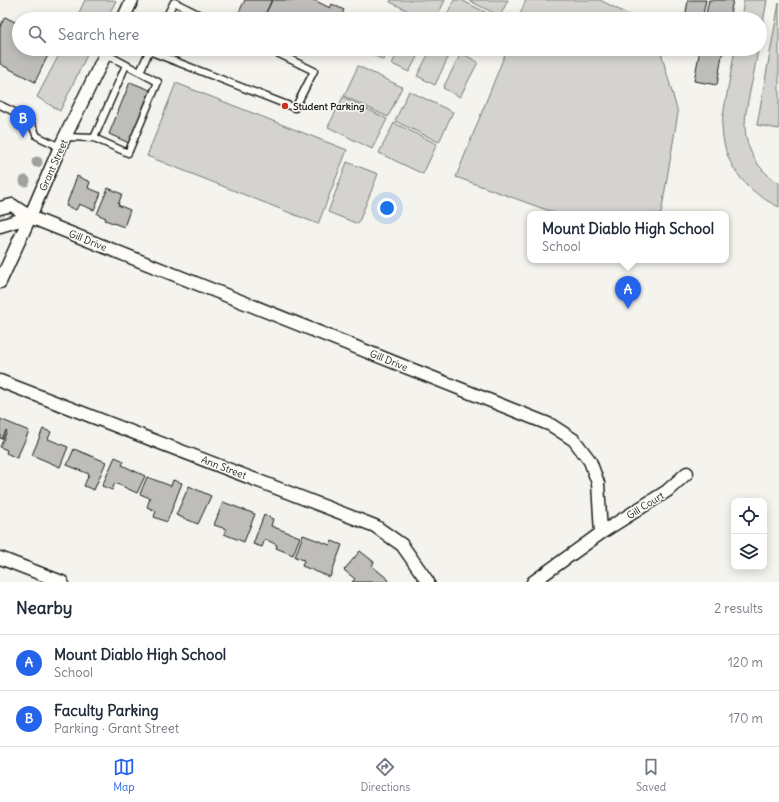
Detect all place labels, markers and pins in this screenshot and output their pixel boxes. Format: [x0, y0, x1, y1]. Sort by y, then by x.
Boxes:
place label: Student Parking [293, 100, 365, 113]
marker: Student Parking [280, 101, 290, 111]
pin: B [10, 105, 36, 138]
pin: A [615, 276, 641, 309]

